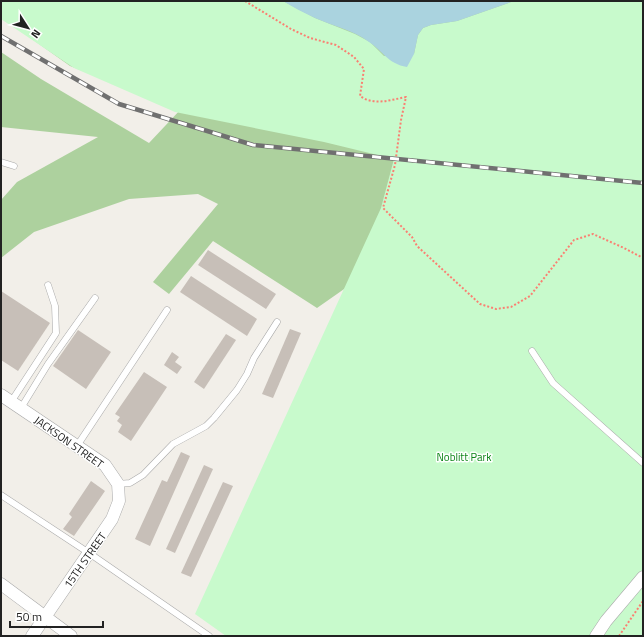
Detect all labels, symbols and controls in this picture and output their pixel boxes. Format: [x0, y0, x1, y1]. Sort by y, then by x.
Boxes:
north arrow [8, 8, 48, 48]
text: N [27, 26, 45, 42]
street label: JACKSON STREET [31, 412, 107, 472]
park label: Noblitt Park [436, 449, 492, 465]
street label: 15TH STREET [60, 529, 110, 591]
scale bar [10, 603, 103, 629]
text: 50 m [16, 607, 42, 626]

